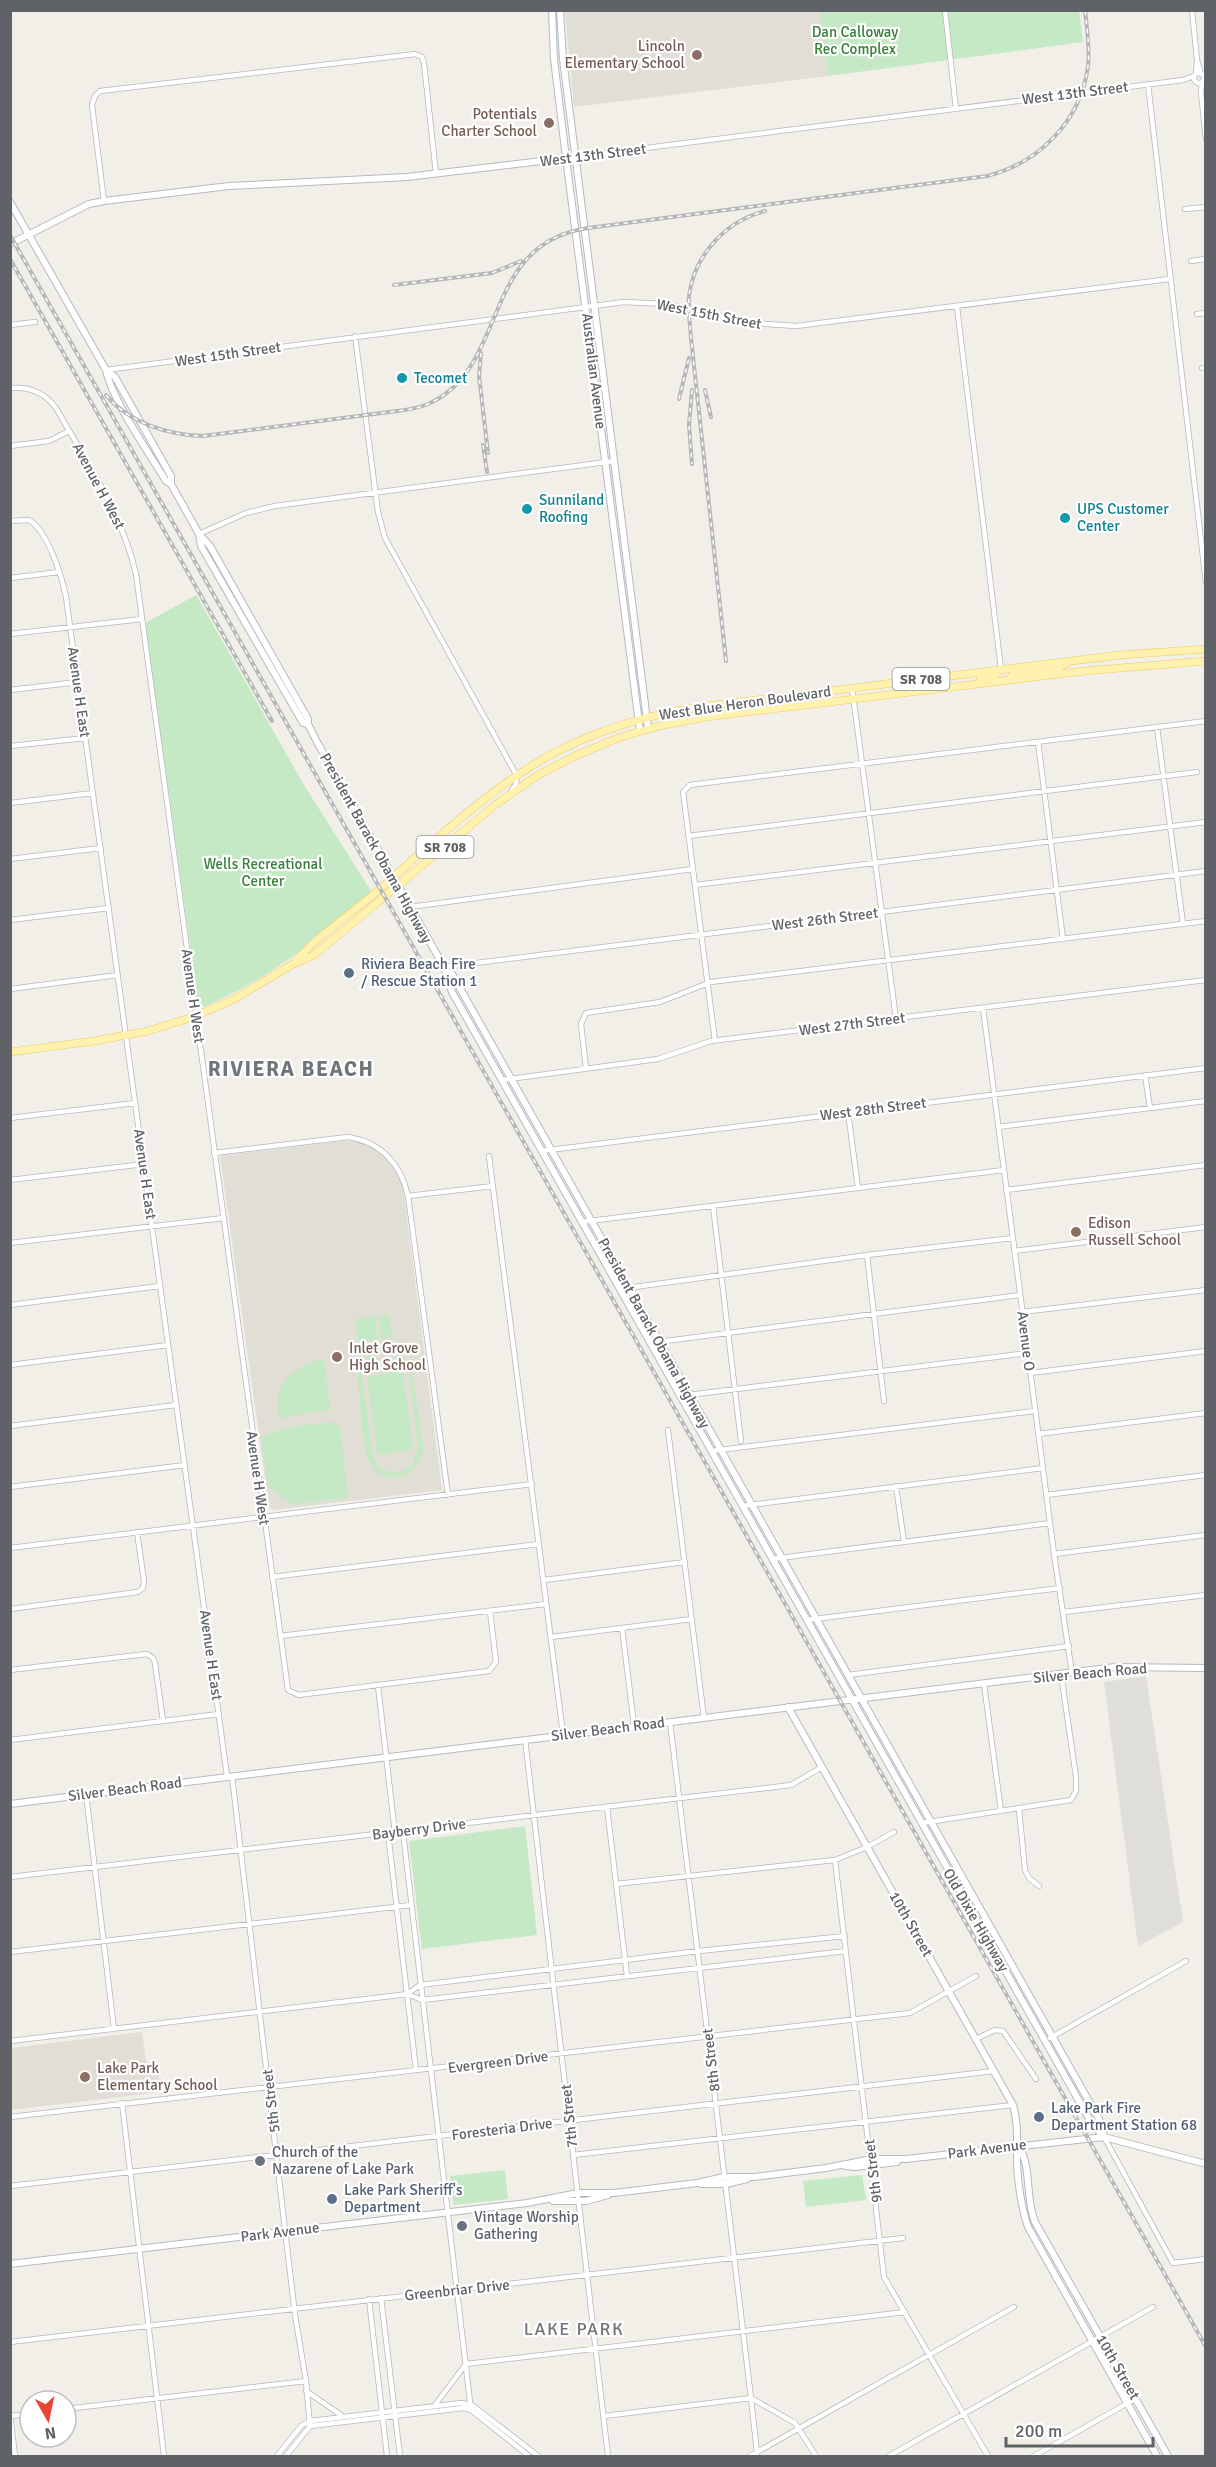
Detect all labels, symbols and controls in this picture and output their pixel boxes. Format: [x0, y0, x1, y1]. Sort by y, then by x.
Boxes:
park label: Dan Calloway Rec Complex [812, 23, 898, 58]
place label: Lincoln Elementary School [564, 37, 685, 72]
marker: Lincoln Elementary School [690, 48, 704, 62]
street label: West 13th Street [1021, 78, 1129, 108]
place label: Potentials Charter School [441, 105, 537, 140]
marker: Potentials Charter School [542, 116, 556, 130]
street label: West 13th Street [539, 140, 647, 170]
street label: West 15th Street [655, 295, 763, 333]
street label: Australian Avenue [578, 312, 610, 430]
street label: West 15th Street [174, 338, 282, 370]
place label: Tecomet [414, 369, 467, 387]
marker: Tecomet [395, 371, 409, 385]
street label: Avenue H West [69, 440, 129, 532]
place label: Sunniland Roofing [539, 491, 604, 526]
place label: UPS Customer Center [1077, 500, 1169, 535]
marker: Sunniland Roofing [520, 502, 534, 516]
marker: UPS Customer Center [1058, 511, 1072, 525]
street label: Avenue H East [64, 645, 94, 739]
road number: SR 708 [892, 668, 950, 690]
street label: West Blue Heron Boulevard [658, 682, 832, 724]
street label: President Barack Obama Highway [316, 750, 436, 946]
road number: SR 708 [416, 836, 474, 858]
park label: Wells Recreational Center [203, 855, 323, 890]
street label: West 26th Street [771, 904, 879, 934]
street label: Avenue H West [177, 948, 209, 1044]
place label: Riviera Beach Fire / Rescue Station 1 [361, 955, 477, 990]
marker: Riviera Beach Fire / Rescue Station 1 [342, 966, 356, 980]
street label: West 27th Street [798, 1009, 906, 1039]
district label: RIVIERA BEACH [208, 1056, 374, 1082]
street label: West 28th Street [819, 1094, 927, 1124]
street label: Avenue H East [130, 1127, 160, 1221]
place label: Edison Russell School [1088, 1214, 1181, 1249]
marker: Edison Russell School [1069, 1225, 1083, 1239]
street label: President Barack Obama Highway [594, 1235, 714, 1431]
street label: Avenue O [1013, 1310, 1039, 1372]
place label: Inlet Grove High School [349, 1339, 426, 1374]
marker: Inlet Grove High School [330, 1350, 344, 1364]
street label: Avenue H West [242, 1430, 274, 1526]
street label: Avenue H East [196, 1608, 226, 1702]
street label: Silver Beach Road [1032, 1659, 1148, 1687]
street label: Silver Beach Road [550, 1713, 666, 1745]
street label: Silver Beach Road [67, 1773, 183, 1805]
street label: Bayberry Drive [371, 1814, 467, 1844]
street label: Old Dixie Highway [939, 1865, 1013, 1975]
street label: 10th Street [885, 1888, 937, 1960]
street label: 8th Street [698, 2027, 724, 2093]
street label: Evergreen Drive [447, 2047, 549, 2077]
place label: Lake Park Elementary School [97, 2059, 218, 2094]
street label: 5th Street [258, 2068, 284, 2134]
marker: Lake Park Elementary School [78, 2070, 92, 2084]
street label: 7th Street [557, 2083, 581, 2149]
place label: Lake Park Fire Department Station 68 [1051, 2099, 1197, 2134]
marker: Lake Park Fire Department Station 68 [1032, 2110, 1046, 2124]
street label: Foresteria Drive [451, 2114, 553, 2144]
street label: Park Avenue [947, 2135, 1027, 2163]
street label: 9th Street [860, 2138, 886, 2204]
place label: Church of the Nazarene of Lake Park [272, 2143, 414, 2178]
marker: Church of the Nazarene of Lake Park [253, 2154, 267, 2168]
place label: Lake Park Sheriff's Department [344, 2181, 463, 2216]
marker: Lake Park Sheriff's Department [325, 2192, 339, 2206]
place label: Vintage Worship Gathering [474, 2208, 579, 2243]
street label: Park Avenue [240, 2218, 320, 2246]
marker: Vintage Worship Gathering [455, 2219, 469, 2233]
street label: Greenbriar Drive [403, 2276, 511, 2304]
district label: LAKE PARK [524, 2318, 624, 2340]
street label: 10th Street [1092, 2331, 1144, 2403]
north arrow [18, 2389, 78, 2449]
scale bar [1006, 2410, 1153, 2448]
text: 200 m [1015, 2420, 1062, 2442]
text: N [43, 2422, 57, 2444]

